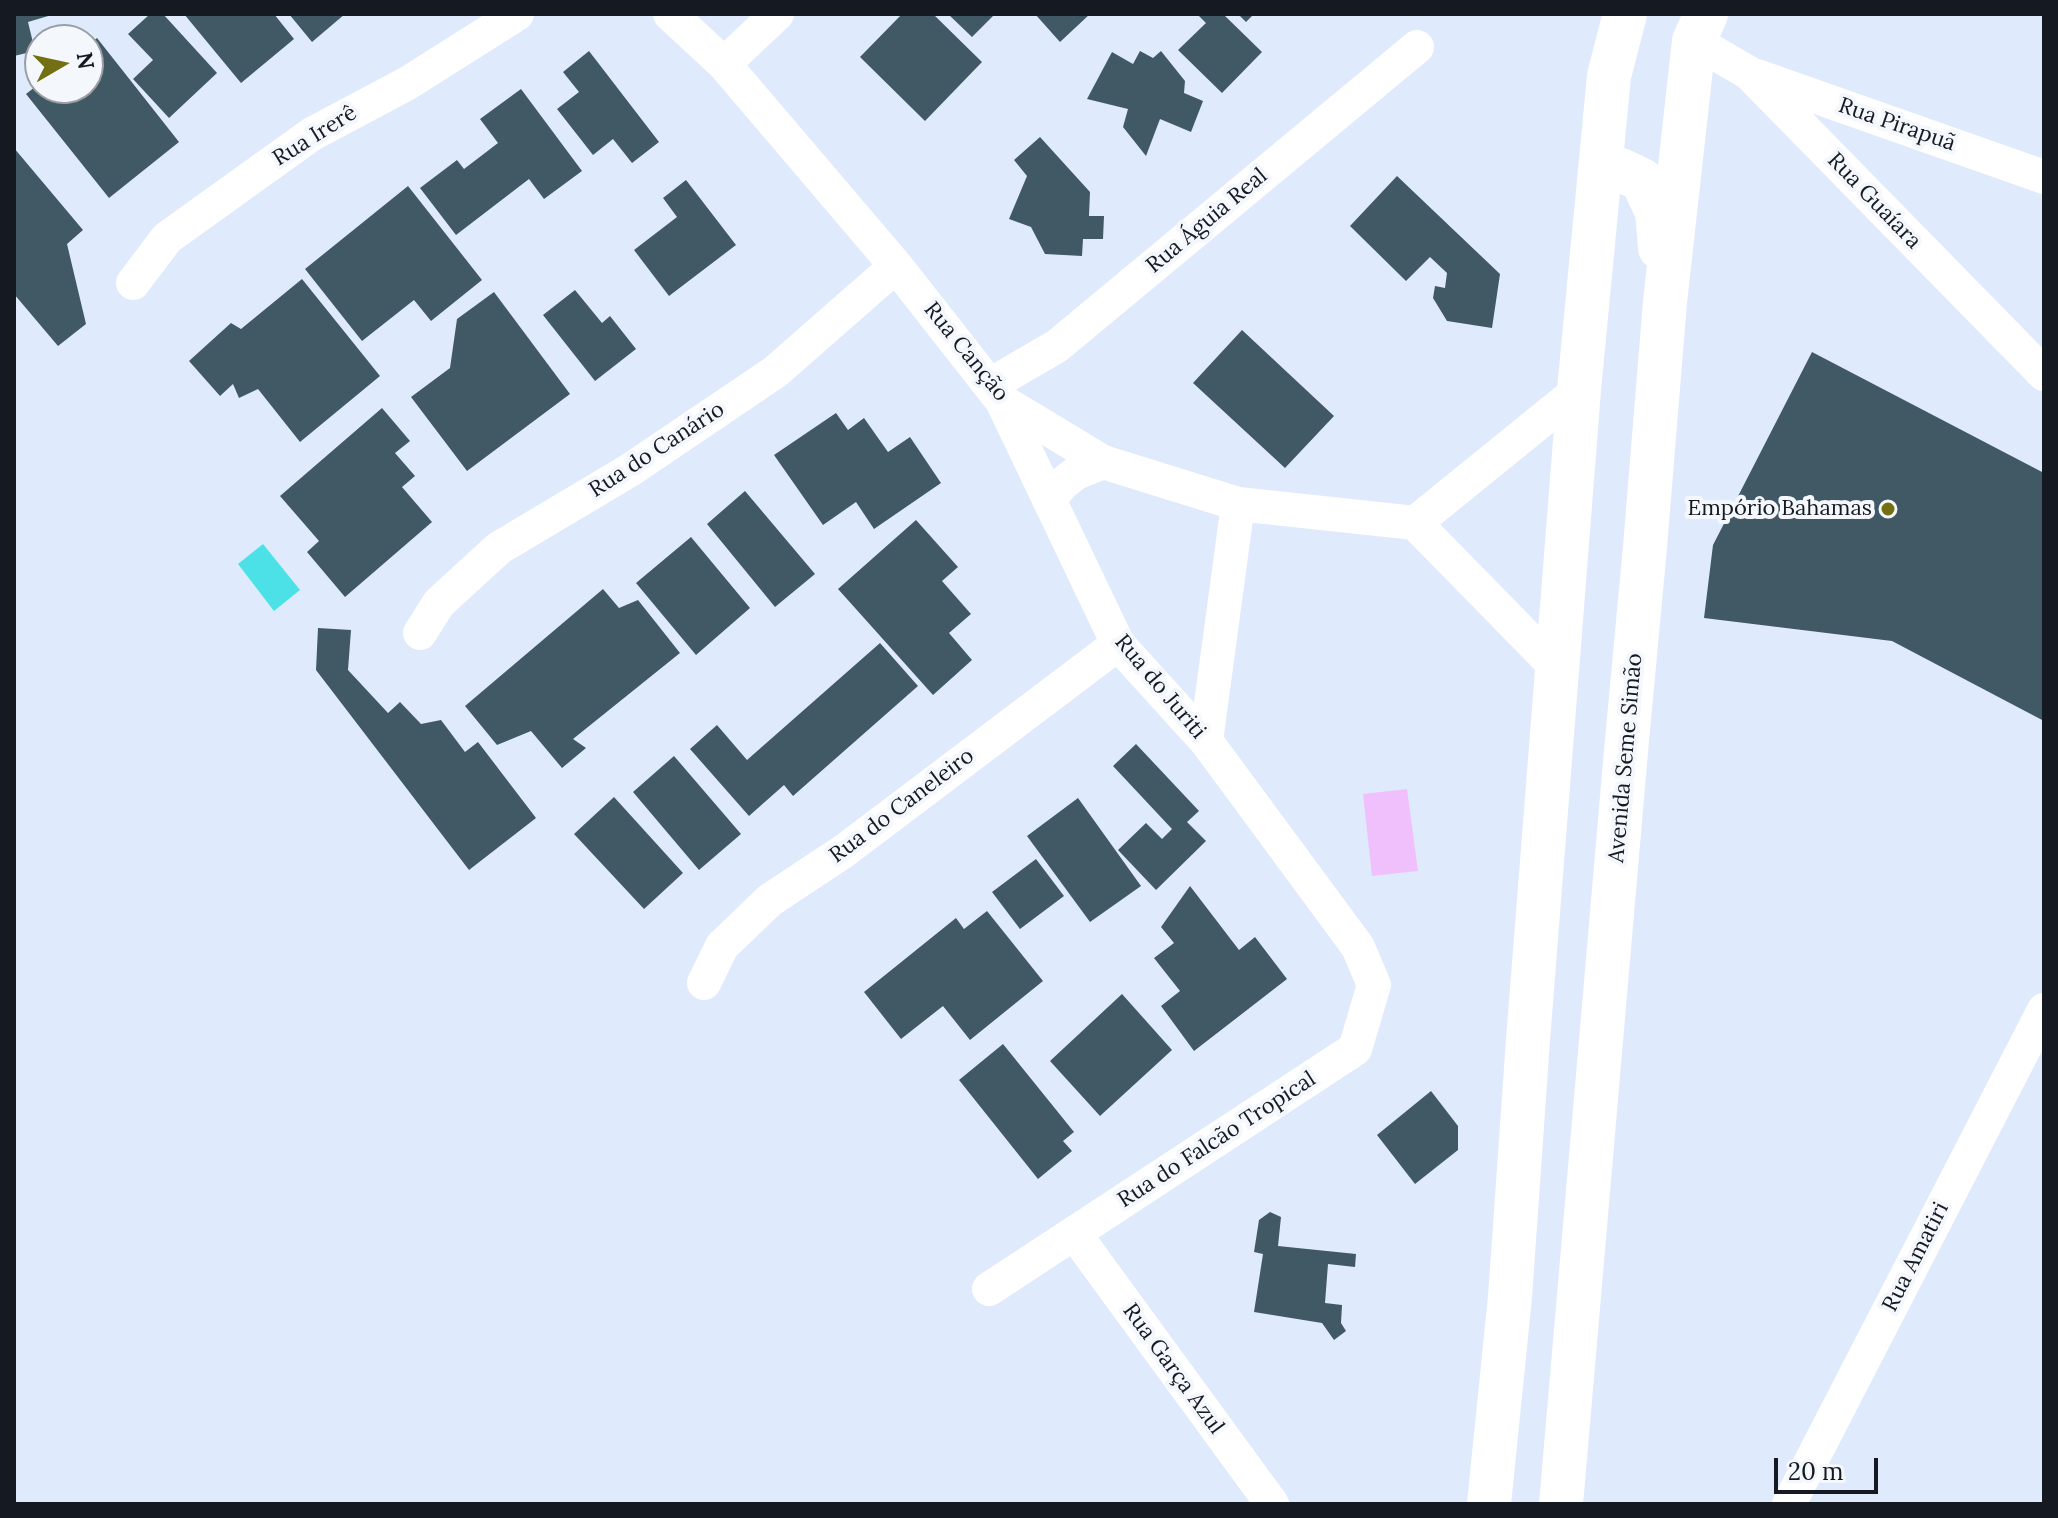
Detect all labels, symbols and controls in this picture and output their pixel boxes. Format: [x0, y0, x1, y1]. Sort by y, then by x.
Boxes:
north arrow [24, 24, 104, 104]
text: N [71, 50, 101, 71]
street label: Rua Pirapuã [1835, 93, 1959, 157]
street label: Rua Irerê [268, 100, 362, 172]
street label: Rua Guaíara [1822, 147, 1926, 255]
street label: Rua Águia Real [1141, 163, 1273, 279]
street label: Rua Canção [918, 297, 1014, 407]
street label: Rua do Canário [584, 396, 730, 504]
place label: Empório Bahamas [1688, 496, 1872, 522]
marker: Empório Bahamas [1879, 500, 1897, 518]
street label: Rua do Juriti [1109, 629, 1211, 745]
street label: Avenida Seme Simão [1604, 652, 1648, 864]
street label: Rua do Caneleiro [824, 743, 980, 869]
street label: Rua do Falcão Tropical [1113, 1066, 1321, 1214]
street label: Rua Amatiri [1877, 1198, 1955, 1316]
street label: Rua Garça Azul [1117, 1298, 1229, 1440]
scale bar [1778, 1442, 1882, 1492]
text: 20 m [1788, 1456, 1844, 1487]

